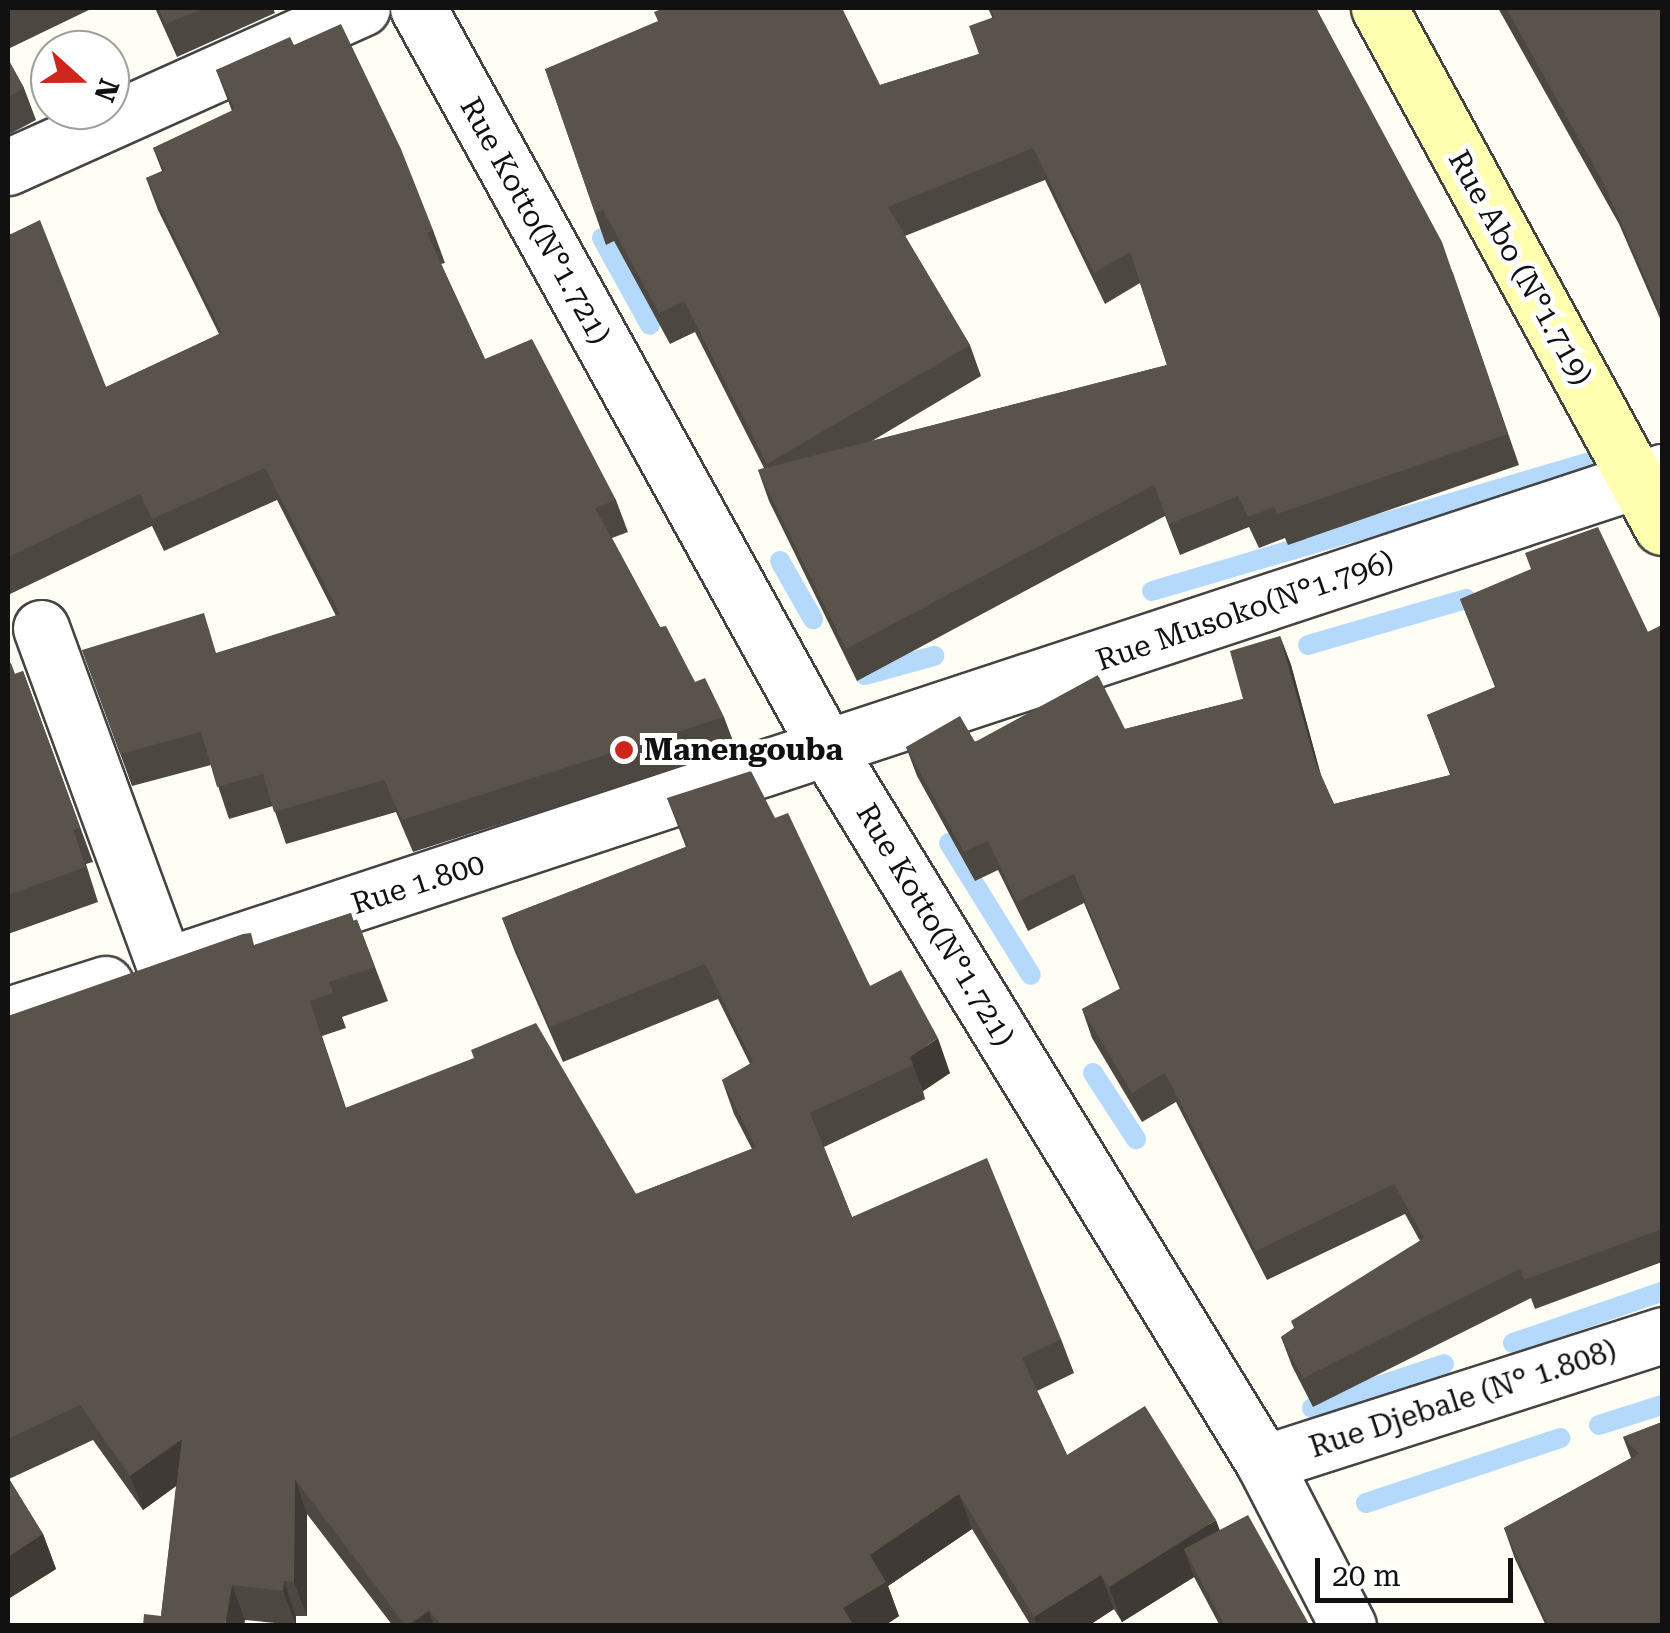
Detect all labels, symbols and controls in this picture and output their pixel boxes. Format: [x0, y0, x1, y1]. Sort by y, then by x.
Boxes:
north arrow [30, 30, 130, 130]
text: N [87, 74, 126, 106]
street label: Rue Kotto(N°1.721) [452, 91, 618, 351]
street label: Rue Abo (N°1.719) [1441, 144, 1599, 392]
street label: Rue Musoko(N°1.796) [1091, 543, 1399, 679]
place label: Manengouba [644, 732, 843, 768]
marker: Manengouba [613, 739, 635, 761]
street label: Rue Kotto(N°1.721) [848, 797, 1022, 1053]
street label: Rue 1.800 [347, 846, 489, 922]
street label: Rue Djebale (N° 1.808) [1305, 1332, 1621, 1466]
scale bar [1320, 1538, 1518, 1600]
text: 20 m [1332, 1558, 1401, 1593]

